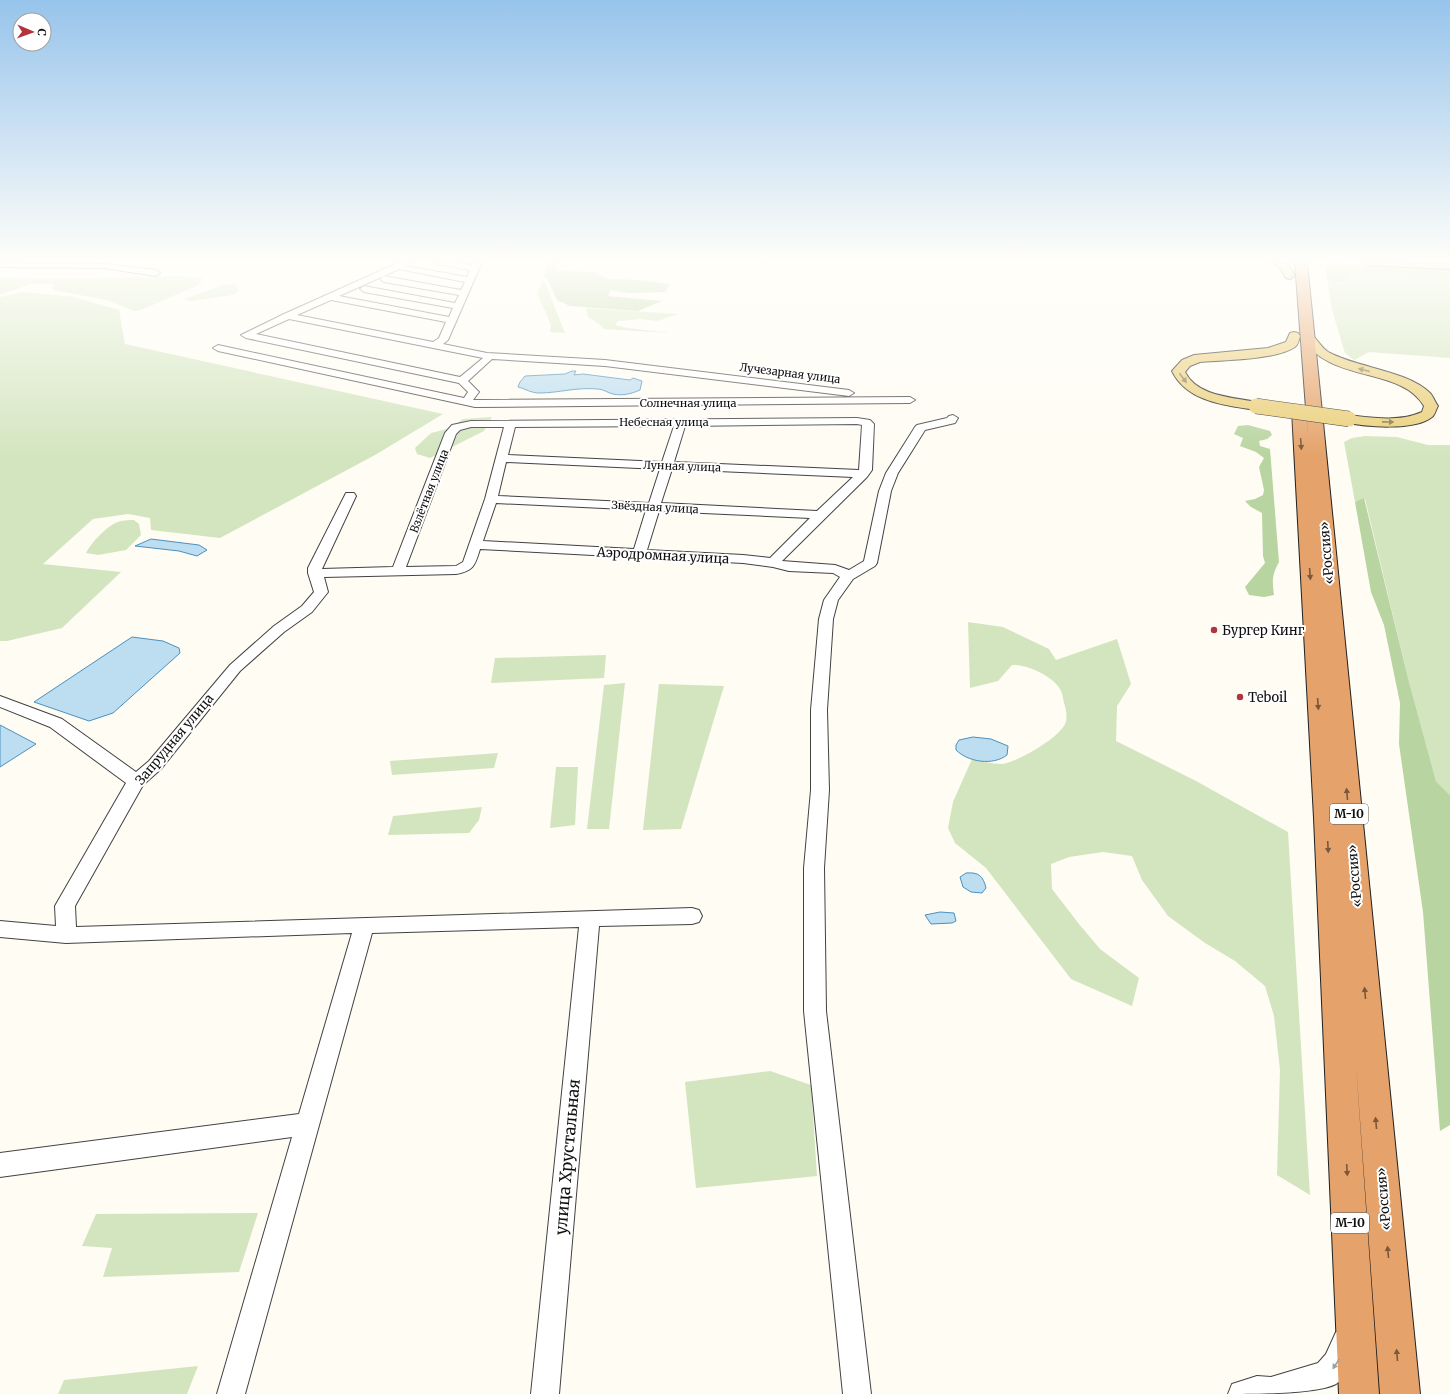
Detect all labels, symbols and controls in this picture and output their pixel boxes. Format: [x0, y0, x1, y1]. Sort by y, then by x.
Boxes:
north arrow [12, 12, 52, 52]
text: С [35, 28, 49, 36]
street label: Лучезарная улица [739, 360, 841, 386]
one-way arrow [1358, 367, 1371, 373]
one-way arrow [1179, 373, 1187, 384]
street label: Солнечная улица [640, 396, 736, 410]
street label: Небесная улица [619, 415, 709, 429]
one-way arrow [1382, 419, 1395, 425]
one-way arrow [1298, 438, 1305, 450]
street label: Взлётная улица [407, 447, 451, 535]
street label: Лунная улица [643, 458, 721, 474]
street label: Звёздная улица [611, 498, 699, 516]
street label: «Россия» [1315, 521, 1338, 585]
street label: Аэродромная улица [595, 543, 730, 567]
one-way arrow [1306, 568, 1313, 580]
place label: Бургер Кинг [1222, 622, 1305, 639]
marker: Бургер Кинг [1209, 625, 1219, 635]
place label: Teboil [1248, 689, 1287, 706]
street label: Запрудная улица [131, 690, 217, 788]
marker: Teboil [1235, 692, 1245, 702]
one-way arrow [1315, 698, 1322, 710]
one-way arrow [1343, 788, 1350, 800]
road number: М-10 [1330, 804, 1368, 824]
one-way arrow [1324, 841, 1331, 853]
street label: «Россия» [1343, 844, 1366, 908]
one-way arrow [1361, 987, 1368, 1000]
street label: улица Хрустальная [550, 1078, 584, 1236]
one-way arrow [1373, 1117, 1380, 1129]
one-way arrow [1343, 1164, 1350, 1176]
street label: «Россия» [1372, 1167, 1395, 1231]
road number: М-10 [1331, 1213, 1369, 1233]
one-way arrow [1385, 1246, 1391, 1258]
one-way arrow [1394, 1349, 1400, 1361]
one-way arrow [1332, 1358, 1339, 1369]

